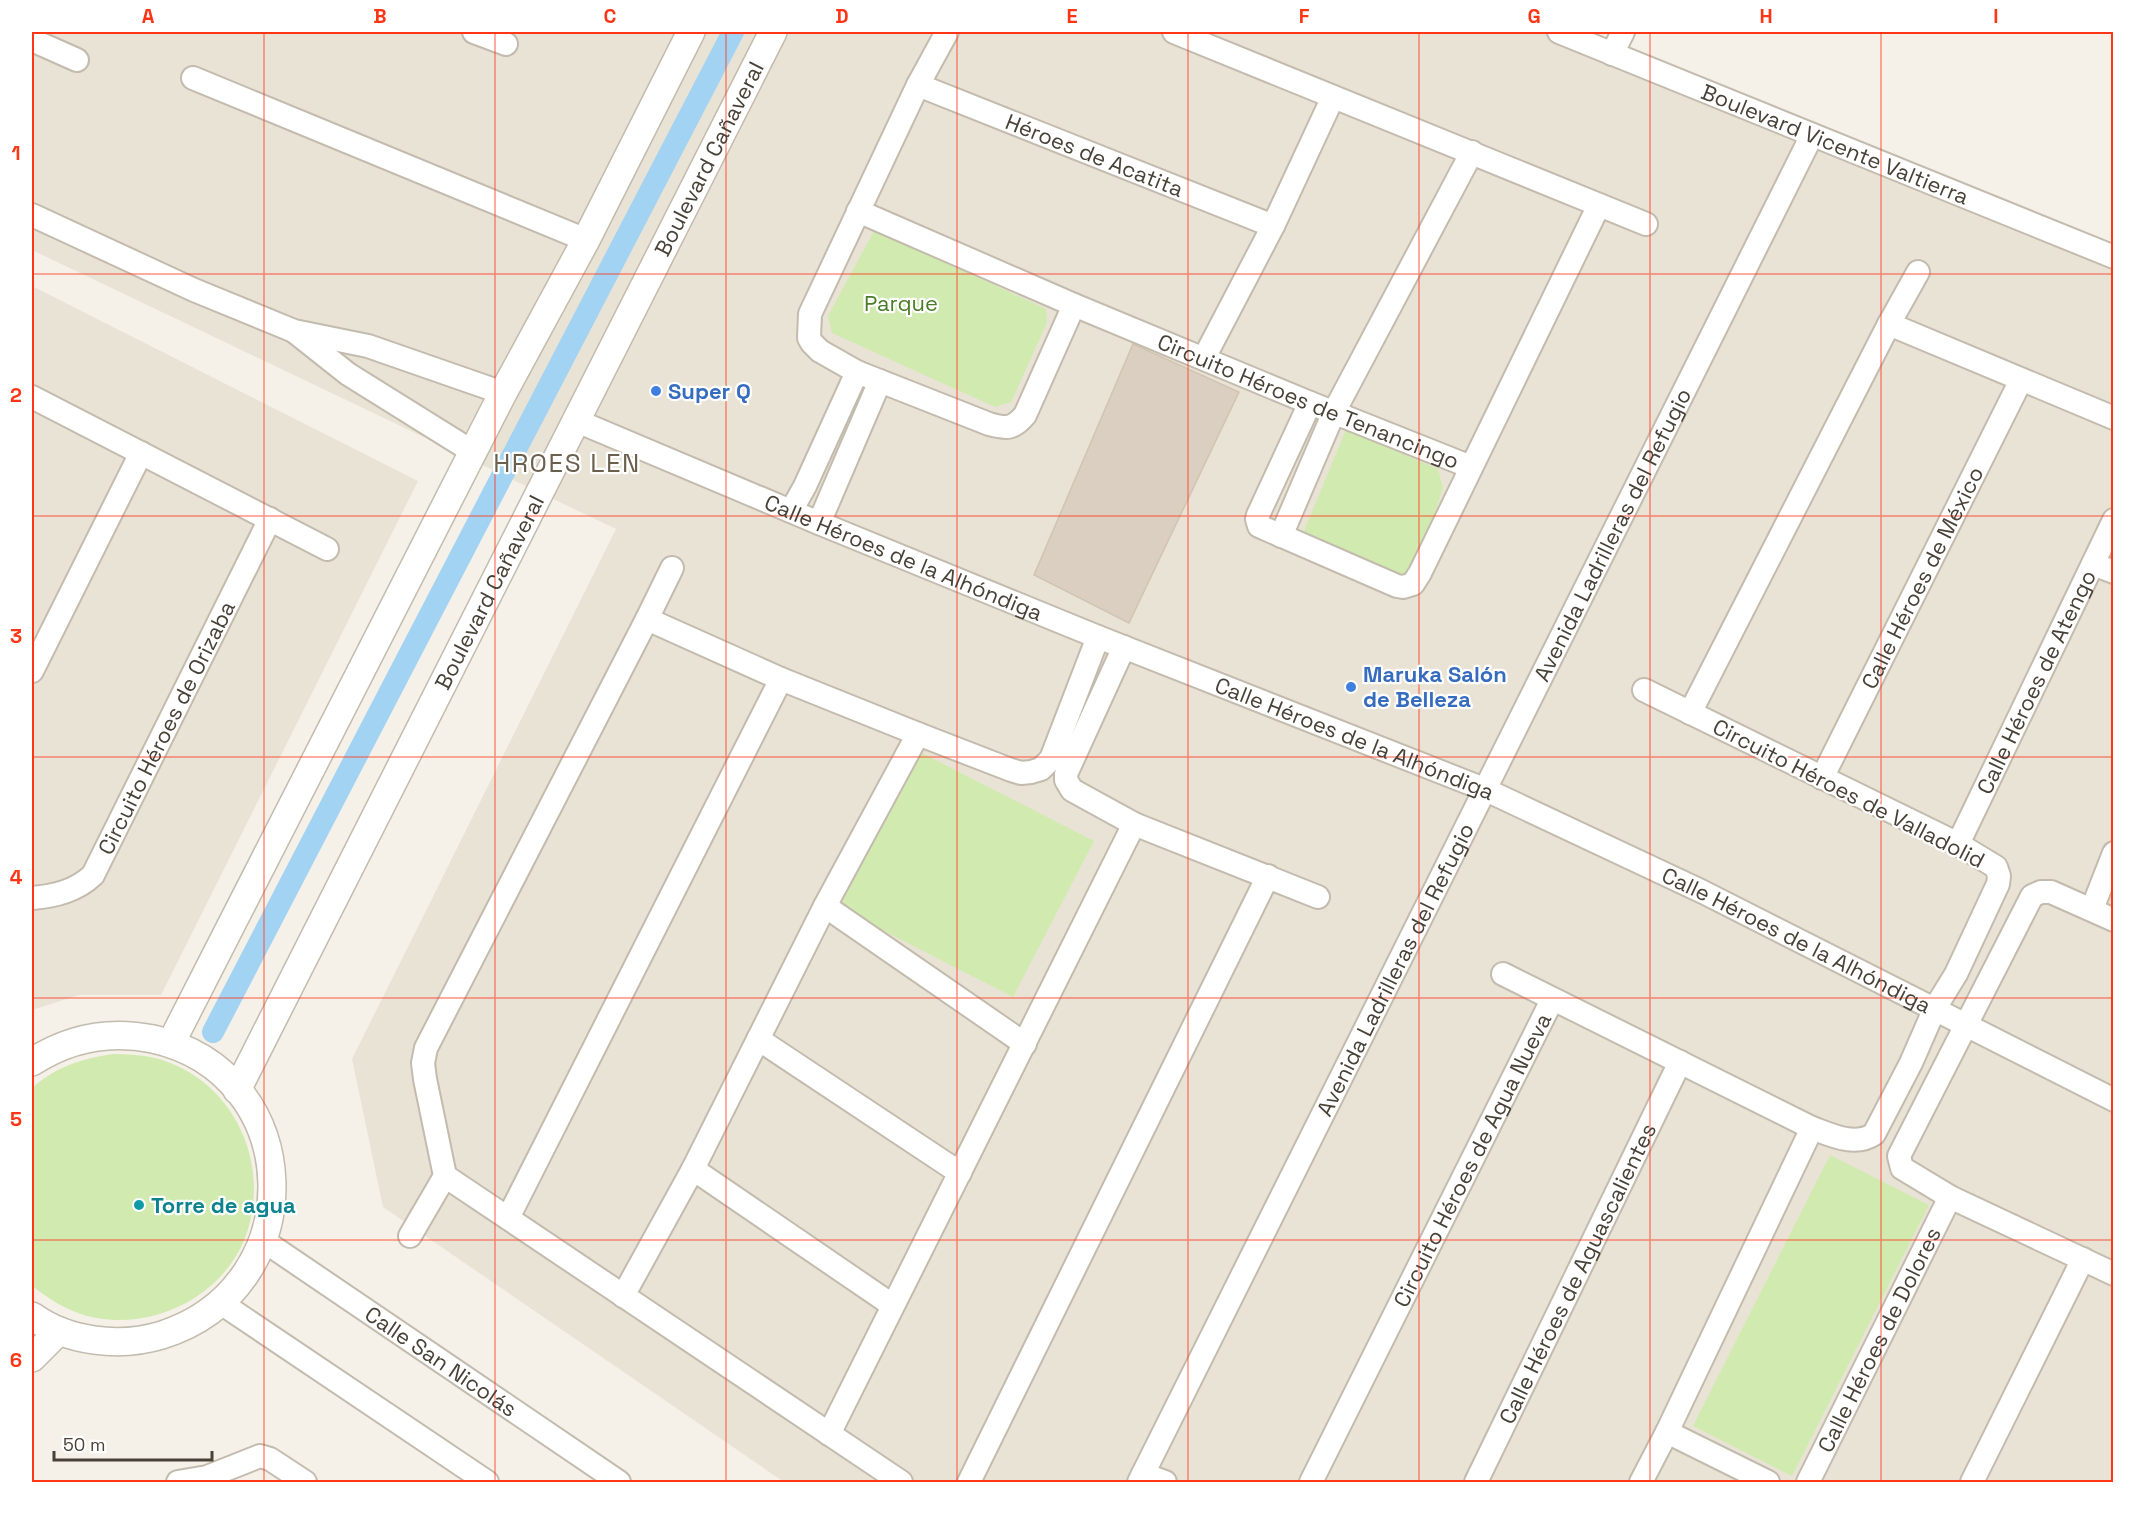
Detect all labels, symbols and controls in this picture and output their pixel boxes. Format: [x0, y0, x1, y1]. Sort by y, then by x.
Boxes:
text: A [142, 3, 155, 29]
text: B [373, 3, 387, 29]
text: C [604, 3, 617, 29]
text: D [835, 3, 849, 29]
text: E [1066, 3, 1078, 29]
text: F [1299, 3, 1310, 29]
text: G [1527, 3, 1541, 29]
text: H [1759, 3, 1773, 29]
text: I [1993, 3, 1999, 29]
street label: Boulevard Cañaveral [648, 57, 770, 261]
street label: Boulevard Vicente Valtierra [1697, 77, 1973, 211]
street label: Héroes de Acatita [1002, 107, 1188, 203]
text: 1 [11, 140, 21, 166]
park label: Parque [864, 289, 938, 317]
street label: Circuito Héroes de Tenancingo [1153, 327, 1463, 475]
place label: Super Q [668, 377, 751, 405]
text: 2 [10, 382, 22, 408]
street label: Avenida Ladrilleras del Refugio [1527, 383, 1697, 686]
marker: Super Q [649, 384, 663, 398]
district label: HROES LEN [493, 446, 641, 480]
street label: Calle Héroes de México [1855, 462, 1989, 693]
street label: Calle Héroes de la Alhóndiga [760, 488, 1047, 627]
street label: Boulevard Cañaveral [428, 490, 550, 694]
street label: Calle Héroes de Atengo [1970, 565, 2102, 799]
street label: Circuito Héroes de Orizaba [91, 596, 241, 859]
text: 3 [10, 623, 22, 649]
place label: Maruka Salón de Belleza [1363, 660, 1507, 713]
street label: Calle Héroes de la Alhóndiga [1211, 670, 1499, 806]
marker: Maruka Salón de Belleza [1344, 680, 1358, 694]
street label: Circuito Héroes de Valladolid [1708, 712, 1990, 874]
street label: Avenida Ladrilleras del Refugio [1310, 818, 1480, 1121]
street label: Calle Héroes de la Alhóndiga [1657, 861, 1936, 1019]
text: 4 [10, 864, 23, 890]
street label: Circuito Héroes de Agua Nueva [1387, 1008, 1557, 1312]
text: 5 [10, 1106, 22, 1132]
street label: Calle Héroes de Aguascalientes [1492, 1118, 1662, 1428]
place label: Torre de agua [151, 1191, 296, 1219]
marker: Torre de agua [132, 1198, 146, 1212]
street label: Calle Héroes de Dolores [1811, 1222, 1947, 1457]
street label: Calle San Nicolás [360, 1300, 523, 1423]
text: 6 [10, 1347, 22, 1373]
scale bar [54, 1424, 212, 1462]
text: 50 m [63, 1433, 105, 1456]

